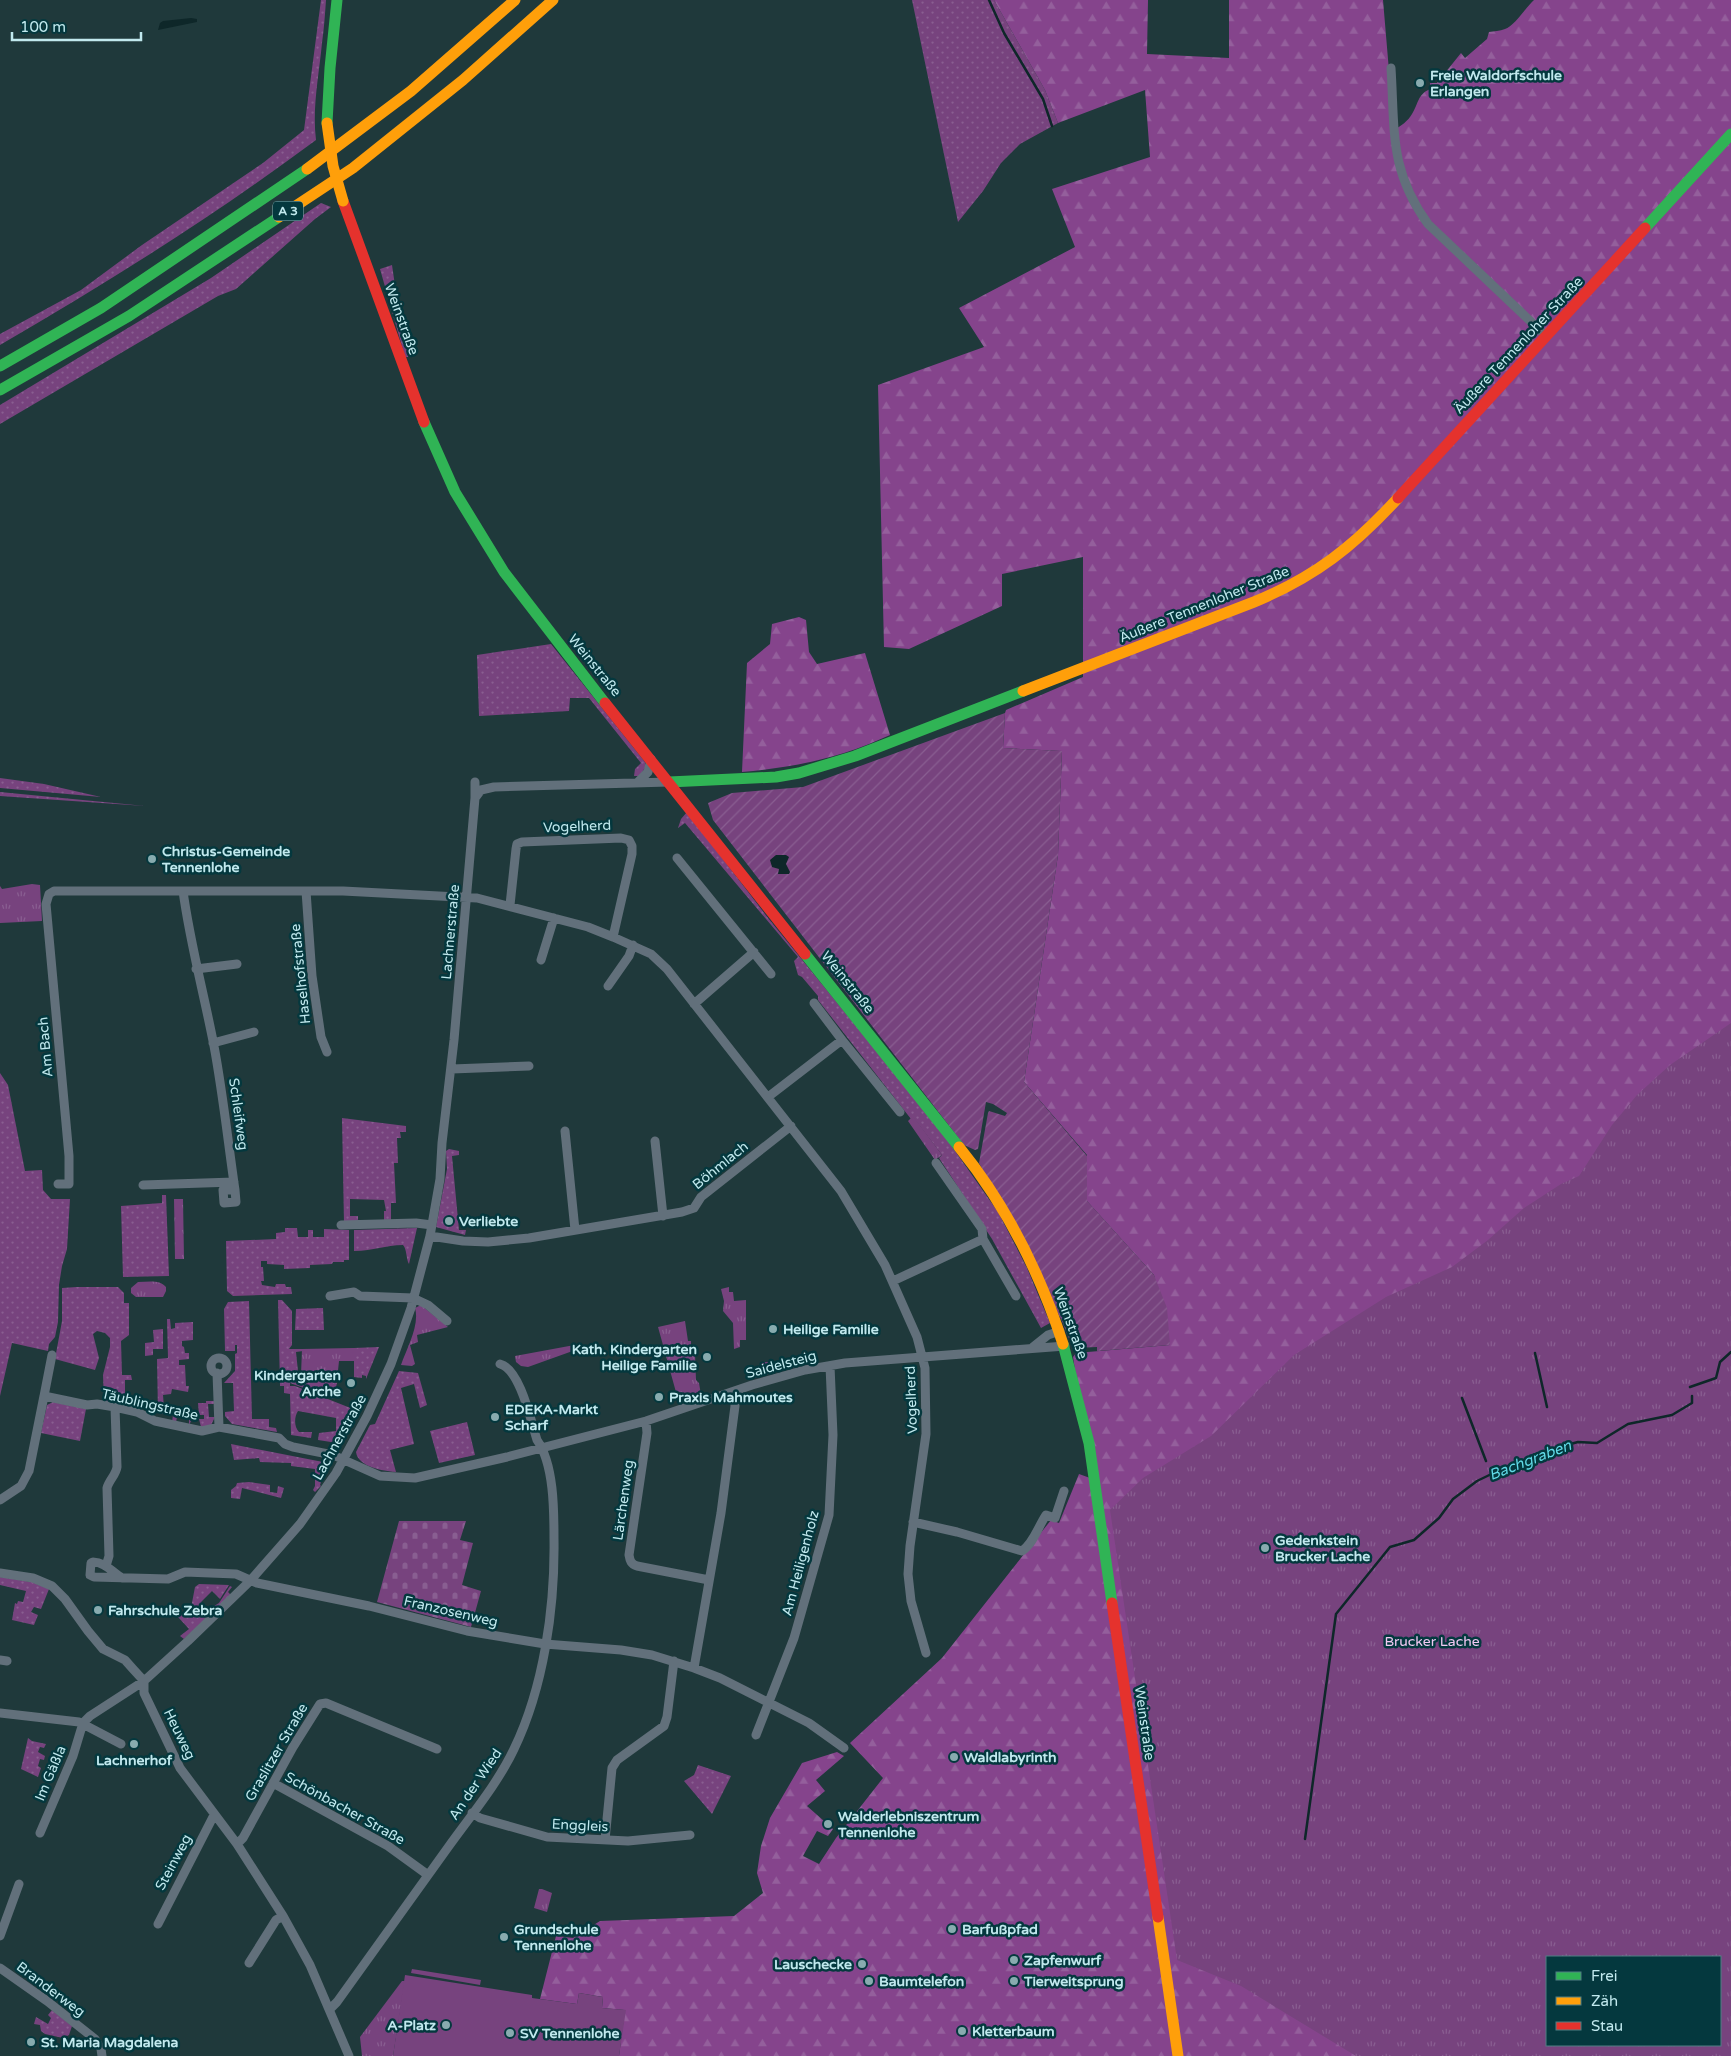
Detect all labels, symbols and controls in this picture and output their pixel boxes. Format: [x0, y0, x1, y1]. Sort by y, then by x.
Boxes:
scale bar [12, 10, 141, 42]
text: 100 m [20, 18, 66, 36]
place label: Freie Waldorfschule Erlangen [1430, 67, 1562, 100]
marker: Freie Waldorfschule Erlangen [1414, 77, 1426, 89]
road number: A 3 [273, 202, 303, 220]
street label: Äußere Tennenloher Straße [1450, 273, 1587, 418]
street label: Weinstraße [381, 281, 422, 357]
street label: Äußere Tennenloher Straße [1117, 563, 1292, 646]
street label: Weinstraße [564, 631, 625, 700]
street label: Vogelherd [543, 817, 611, 836]
place label: Christus-Gemeinde Tennenlohe [161, 843, 290, 876]
marker: Christus-Gemeinde Tennenlohe [146, 853, 158, 865]
street label: Lachnerstraße [438, 884, 463, 980]
street label: Haselhofstraße [287, 923, 314, 1025]
street label: Weinstraße [817, 948, 878, 1017]
street label: Am Bach [34, 1016, 57, 1078]
street label: Schleifweg [225, 1077, 252, 1151]
street label: Böhmlach [689, 1138, 752, 1193]
place label: Verliebte [459, 1213, 518, 1230]
marker: Verliebte [443, 1215, 455, 1227]
street label: Weinstraße [1050, 1285, 1091, 1361]
place label: Heilige Familie [783, 1321, 879, 1338]
marker: Heilige Familie [767, 1323, 779, 1335]
place label: Kath. Kindergarten Heilige Familie [572, 1341, 697, 1374]
street label: Saidelsteig [744, 1347, 818, 1382]
marker: Kath. Kindergarten Heilige Familie [701, 1351, 713, 1363]
street label: Vogelherd [902, 1366, 921, 1434]
place label: Kindergarten Arche [254, 1367, 341, 1400]
marker: Kindergarten Arche [345, 1377, 357, 1389]
street label: Täublingstraße [100, 1385, 200, 1424]
place label: Praxis Mahmoutes [669, 1389, 793, 1406]
street label: Lachnerstraße [309, 1391, 370, 1483]
marker: Praxis Mahmoutes [653, 1391, 665, 1403]
place label: EDEKA-Markt Scharf [505, 1401, 599, 1434]
marker: EDEKA-Markt Scharf [489, 1411, 501, 1423]
water label: Bachgraben [1486, 1436, 1574, 1484]
street label: Lärchenweg [609, 1459, 638, 1541]
street label: Am Heiligenholz [778, 1509, 823, 1618]
place label: Gedenkstein Brucker Lache [1275, 1532, 1370, 1565]
marker: Gedenkstein Brucker Lache [1259, 1542, 1271, 1554]
street label: Franzosenweg [402, 1592, 500, 1631]
place label: Fahrschule Zebra [108, 1602, 222, 1619]
marker: Fahrschule Zebra [92, 1604, 104, 1616]
park label: Brucker Lache [1384, 1633, 1480, 1650]
street label: Weinstraße [1131, 1685, 1158, 1762]
street label: Graslitzer Straße [242, 1700, 311, 1804]
street label: Heuweg [160, 1706, 199, 1762]
marker: Lachnerhof [128, 1738, 140, 1750]
street label: Im Gäßla [31, 1743, 70, 1804]
street label: An der Wied [445, 1745, 506, 1823]
place label: Waldlabyrinth [964, 1749, 1056, 1766]
marker: Waldlabyrinth [948, 1751, 960, 1763]
place label: Lachnerhof [96, 1752, 173, 1769]
street label: Schönbacher Straße [282, 1768, 408, 1849]
place label: Walderlebniszentrum Tennenlohe [837, 1808, 980, 1841]
street label: Enggleis [551, 1816, 609, 1835]
marker: Walderlebniszentrum Tennenlohe [822, 1818, 834, 1830]
street label: Steinweg [152, 1831, 195, 1893]
place label: Grundschule Tennenlohe [513, 1921, 599, 1954]
place label: Barfußpfad [962, 1921, 1038, 1938]
marker: Barfußpfad [946, 1923, 958, 1935]
marker: Grundschule Tennenlohe [498, 1931, 510, 1943]
place label: Zapfenwurf [1024, 1952, 1102, 1969]
marker: Zapfenwurf [1008, 1954, 1020, 1966]
place label: Lauschecke [774, 1956, 852, 1973]
legend [1546, 1956, 1721, 2046]
street label: Branderweg [13, 1958, 88, 2021]
marker: Lauschecke [856, 1958, 868, 1970]
text: Frei [1591, 1967, 1617, 1985]
place label: Baumtelefon [879, 1973, 964, 1990]
place label: Tierweitsprung [1023, 1973, 1124, 1990]
marker: Baumtelefon [863, 1975, 875, 1987]
marker: Tierweitsprung [1008, 1975, 1020, 1987]
text: Zäh [1591, 1992, 1618, 2010]
place label: A-Platz [387, 2017, 436, 2034]
text: Stau [1591, 2017, 1623, 2035]
marker: A-Platz [440, 2019, 452, 2031]
place label: Kletterbaum [972, 2023, 1055, 2040]
place label: SV Tennenlohe [520, 2025, 619, 2042]
marker: Kletterbaum [956, 2025, 968, 2037]
marker: SV Tennenlohe [504, 2027, 516, 2039]
place label: St. Maria Magdalena [41, 2034, 179, 2051]
marker: St. Maria Magdalena [25, 2036, 37, 2048]

